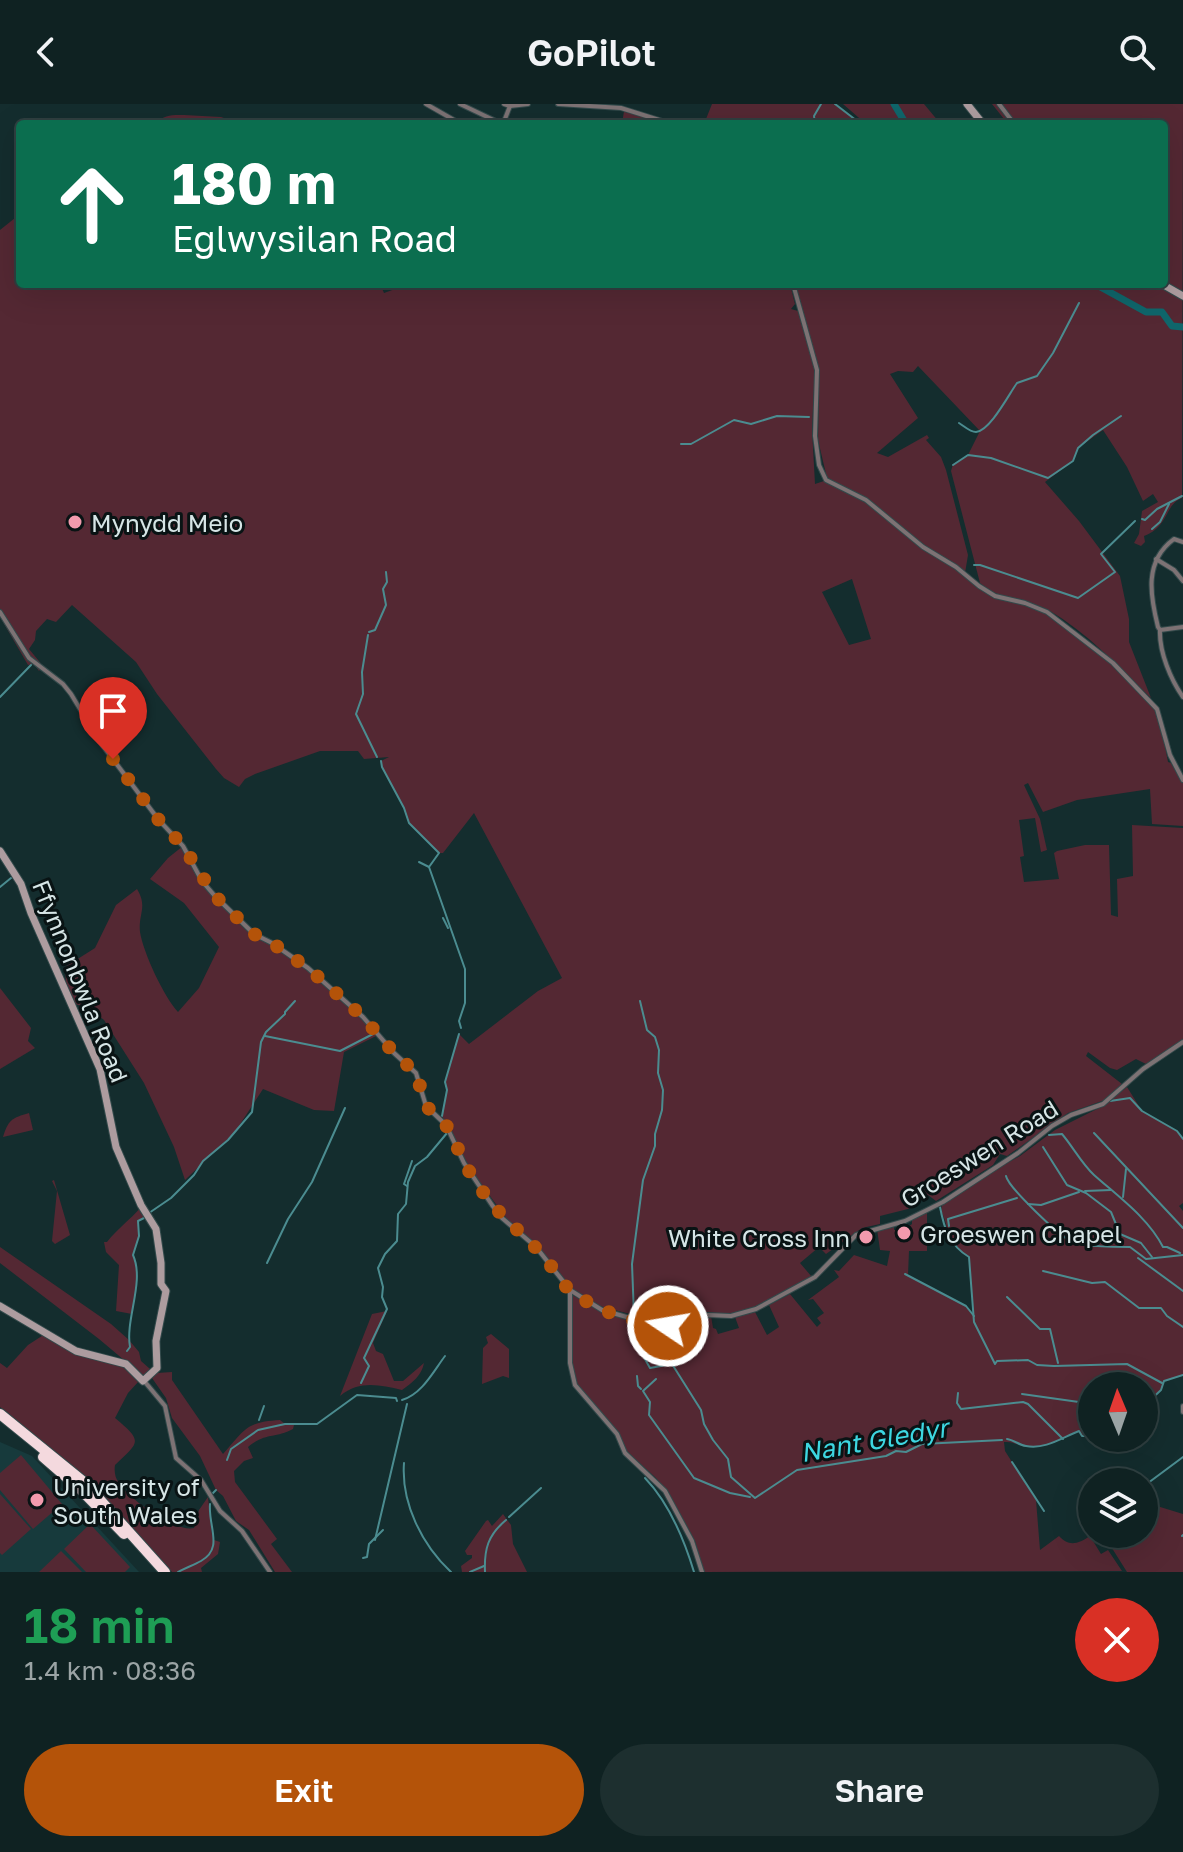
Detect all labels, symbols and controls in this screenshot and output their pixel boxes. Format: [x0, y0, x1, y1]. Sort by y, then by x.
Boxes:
icon: back [24, 30, 68, 74]
icon: search [1115, 30, 1159, 74]
text: GoPilot [527, 31, 656, 74]
text: 180 m [172, 149, 336, 216]
icon: ahead [40, 152, 144, 256]
text: Eglwysilan Road [172, 217, 457, 260]
place label: Mynydd Meio [91, 508, 243, 537]
marker: Mynydd Meio [66, 513, 84, 531]
pin [79, 677, 147, 759]
icon: arrive [91, 689, 135, 733]
street label: Ffynnonbwla Road [27, 876, 135, 1086]
street label: Groeswen Road [895, 1093, 1063, 1213]
place label: Groeswen Chapel [920, 1219, 1122, 1248]
place label: White Cross Inn [668, 1223, 850, 1252]
marker: Groeswen Chapel [895, 1224, 913, 1242]
marker: White Cross Inn [857, 1228, 875, 1246]
position arrow [626, 1284, 710, 1368]
north arrow [1078, 1372, 1158, 1452]
map controls [1078, 1372, 1158, 1548]
water label: Nant Gledyr [798, 1411, 954, 1468]
button: layers [1078, 1468, 1158, 1548]
place label: University of South Wales [53, 1472, 200, 1529]
marker: University of South Wales [28, 1491, 46, 1509]
text: 18 min [24, 1596, 174, 1654]
button: close [1075, 1598, 1159, 1682]
text: 1.4 km · 08:36 [24, 1655, 196, 1686]
button: Exit [24, 1744, 584, 1836]
button: Share [600, 1744, 1159, 1836]

